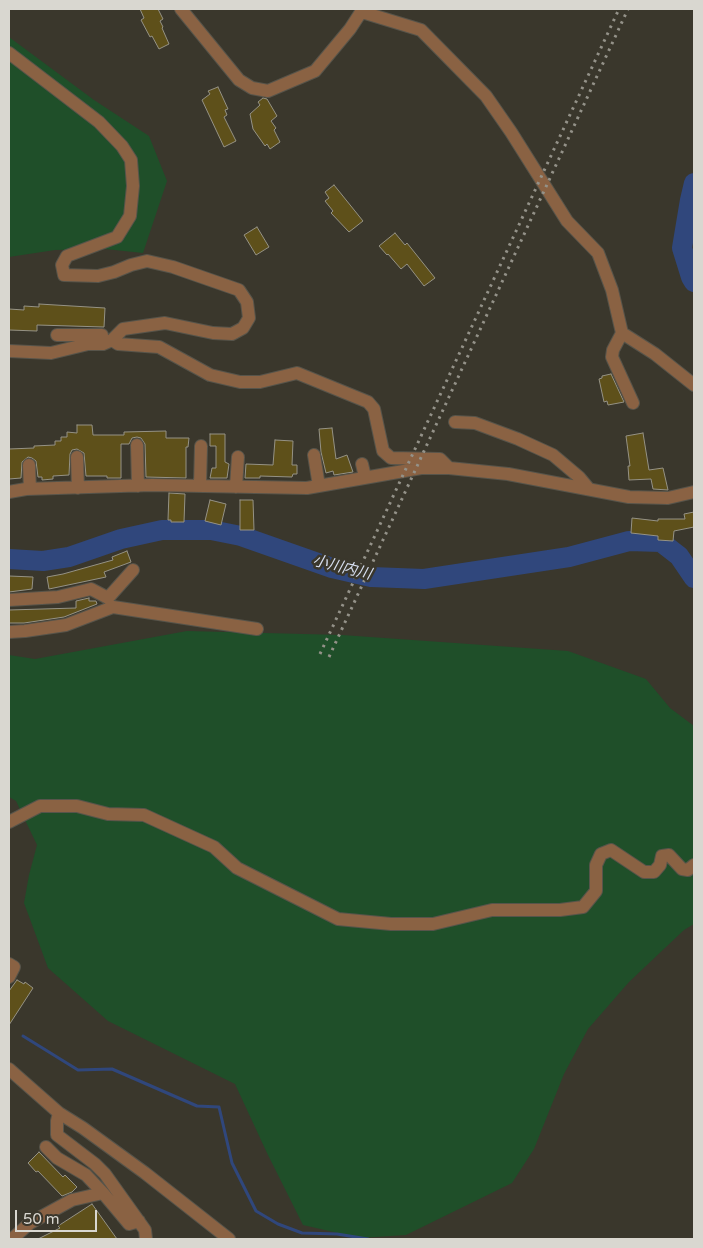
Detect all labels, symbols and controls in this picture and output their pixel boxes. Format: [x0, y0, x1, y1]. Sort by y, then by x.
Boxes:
water label: 小川内川 [311, 552, 373, 584]
scale bar [18, 1200, 100, 1232]
text: 50 m [23, 1210, 60, 1228]

